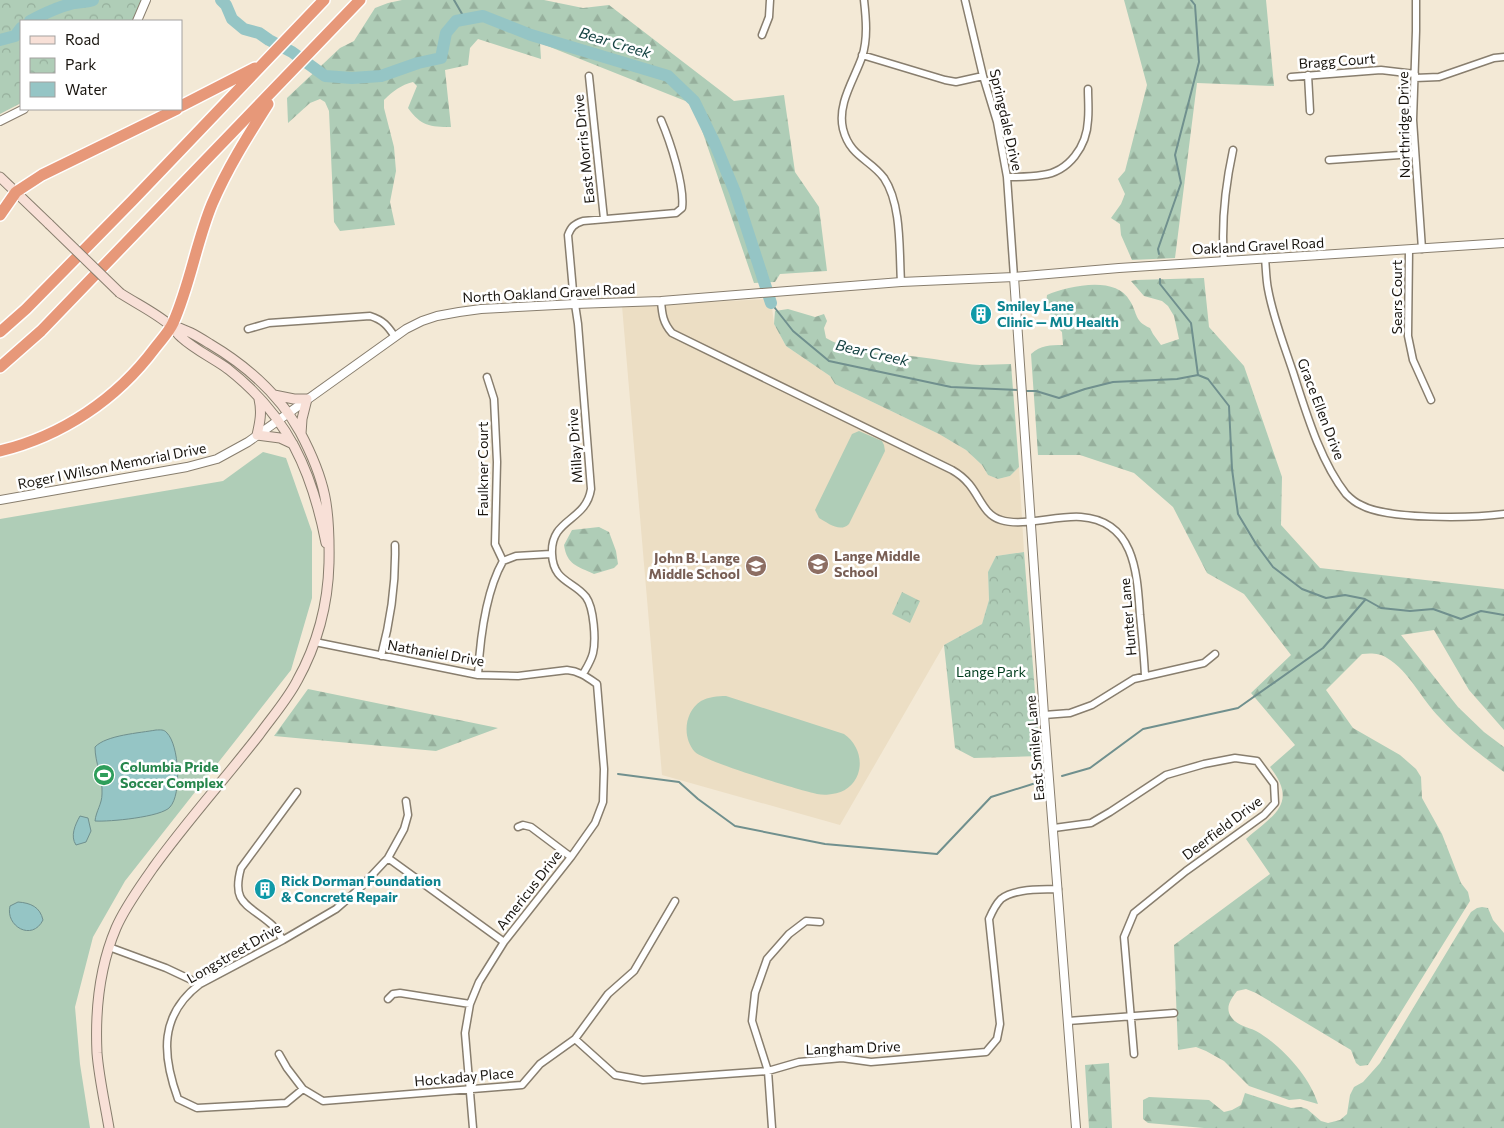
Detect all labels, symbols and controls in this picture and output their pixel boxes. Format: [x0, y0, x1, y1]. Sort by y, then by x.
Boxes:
legend [20, 20, 182, 110]
water label: Bear Creek [577, 23, 654, 62]
text: Road [65, 30, 100, 48]
street label: Bragg Court [1298, 49, 1376, 72]
text: Park [65, 55, 96, 73]
street label: Springdale Drive [987, 67, 1026, 172]
street label: Northridge Drive [1394, 71, 1413, 179]
text: Water [65, 80, 107, 98]
street label: East Morris Drive [569, 94, 598, 205]
street label: Oakland Gravel Road [1192, 234, 1324, 257]
street label: Sears Court [1388, 260, 1405, 334]
street label: North Oakland Gravel Road [462, 279, 636, 306]
place label: Smiley Lane Clinic — MU Health [997, 297, 1119, 330]
building icon: Smiley Lane Clinic — MU Health [969, 302, 993, 326]
water label: Bear Creek [834, 335, 911, 369]
street label: Grace Ellen Drive [1294, 356, 1349, 462]
street label: Millay Drive [563, 408, 586, 484]
street label: Faulkner Court [474, 421, 491, 516]
street label: Roger I Wilson Memorial Drive [16, 439, 208, 492]
place label: Lange Middle School [834, 547, 920, 580]
place label: John B. Lange Middle School [649, 549, 740, 582]
school or university icon: Lange Middle School [806, 552, 830, 576]
school or university icon: John B. Lange Middle School [744, 554, 768, 578]
street label: Hunter Lane [1116, 577, 1139, 657]
street label: Nathaniel Drive [386, 636, 486, 669]
park label: Lange Park [956, 663, 1026, 680]
street label: East Smiley Lane [1021, 695, 1048, 802]
place label: Columbia Pride Soccer Complex [120, 758, 224, 791]
sports icon: Columbia Pride Soccer Complex [92, 763, 116, 787]
street label: Deerfield Drive [1179, 792, 1265, 863]
street label: Americus Drive [492, 847, 565, 933]
place label: Rick Dorman Foundation & Concrete Repair [281, 872, 441, 905]
building icon: Rick Dorman Foundation & Concrete Repair [253, 877, 277, 901]
street label: Longstreet Drive [183, 919, 284, 987]
street label: Langham Drive [805, 1037, 901, 1058]
street label: Hockaday Place [413, 1064, 514, 1089]

